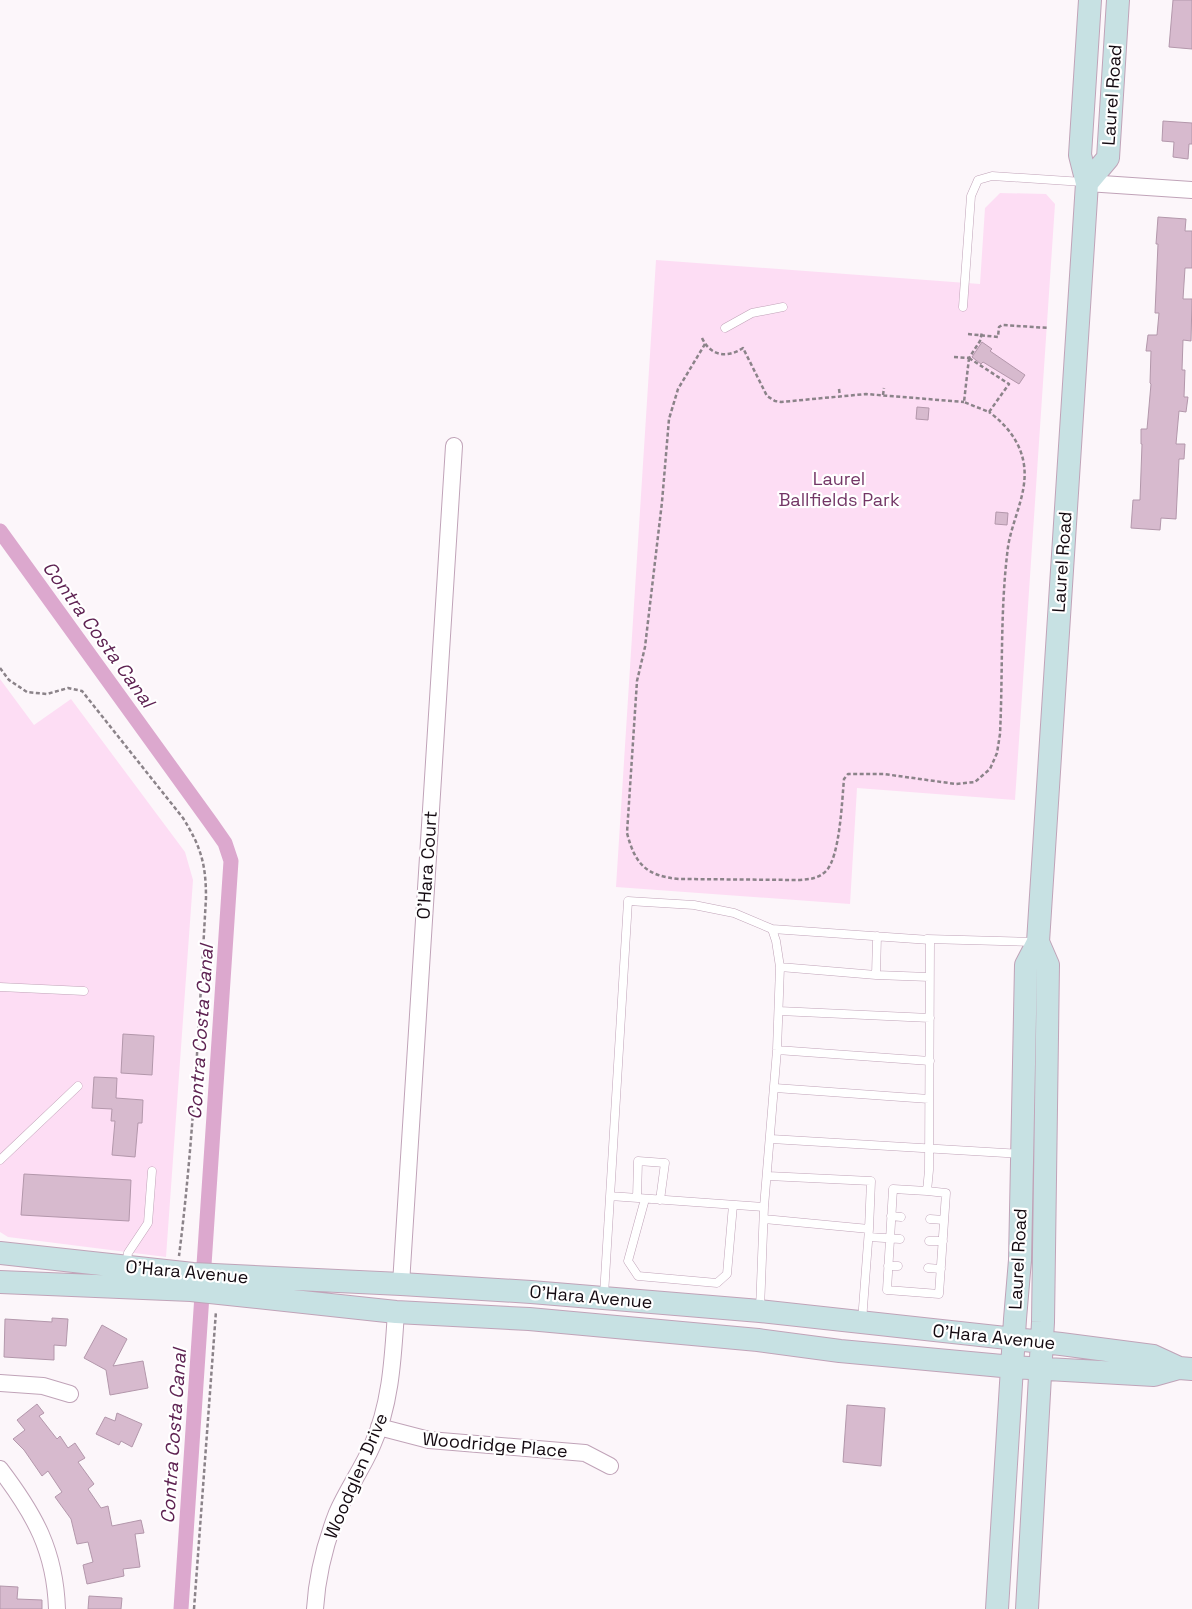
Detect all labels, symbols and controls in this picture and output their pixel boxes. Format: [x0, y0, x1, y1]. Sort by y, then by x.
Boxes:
street label: Laurel Road [1096, 44, 1127, 146]
park label: Laurel Ballfields Park [778, 467, 900, 511]
street label: Laurel Road [1046, 511, 1077, 613]
water label: Contra Costa Canal [37, 556, 162, 714]
street label: O'Hara Court [411, 810, 442, 920]
water label: Contra Costa Canal [182, 941, 219, 1120]
street label: Laurel Road [1003, 1208, 1032, 1310]
street label: O'Hara Avenue [125, 1255, 249, 1288]
street label: O'Hara Avenue [529, 1280, 653, 1313]
street label: O'Hara Avenue [932, 1319, 1057, 1354]
water label: Contra Costa Canal [155, 1345, 192, 1524]
street label: Woodglen Drive [319, 1409, 392, 1542]
street label: Woodridge Place [421, 1427, 569, 1462]

